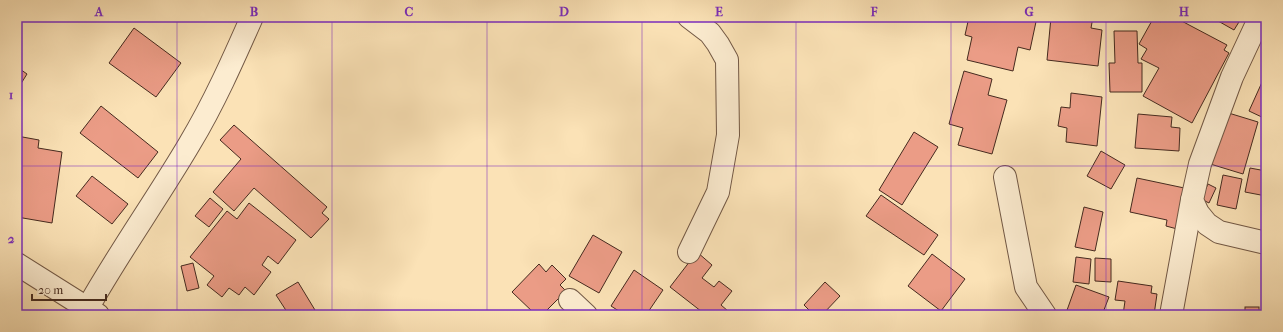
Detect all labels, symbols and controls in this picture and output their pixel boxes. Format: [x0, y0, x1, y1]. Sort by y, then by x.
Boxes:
text: A [94, 4, 104, 19]
text: B [250, 4, 259, 19]
text: C [405, 4, 414, 19]
text: D [559, 4, 569, 19]
text: E [715, 4, 723, 19]
text: F [870, 4, 878, 19]
text: G [1024, 4, 1034, 19]
text: H [1179, 4, 1190, 19]
text: 1 [9, 87, 14, 102]
text: 2 [8, 231, 15, 246]
scale bar [32, 276, 106, 302]
text: 20 m [38, 283, 63, 297]

